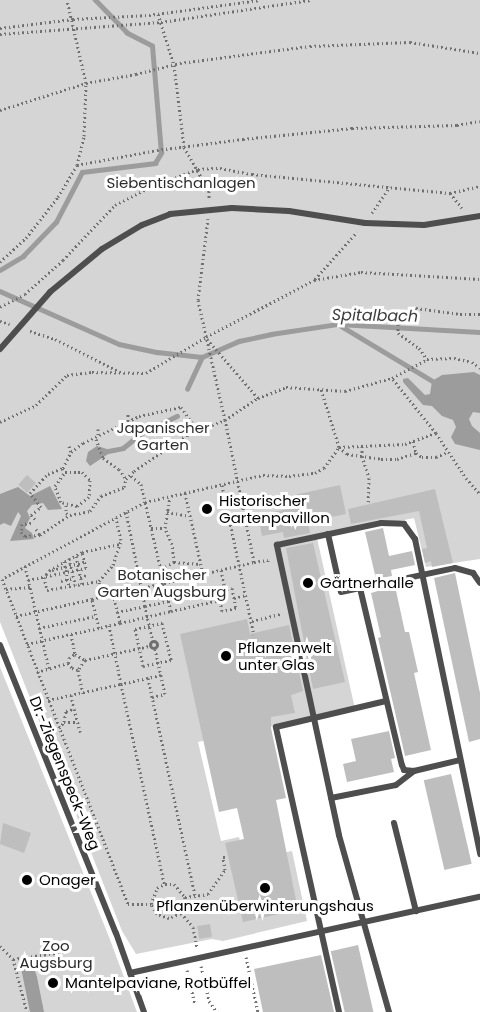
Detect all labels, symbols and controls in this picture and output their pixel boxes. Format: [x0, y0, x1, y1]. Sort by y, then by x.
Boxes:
park label: Siebentischanlagen [106, 174, 256, 192]
water label: Spitalbach [332, 306, 418, 326]
park label: Japanischer Garten [116, 418, 210, 453]
place label: Historischer Gartenpavillon [219, 491, 330, 526]
marker: Historischer Gartenpavillon [200, 502, 214, 516]
park label: Botanischer Garten Augsburg [98, 565, 226, 600]
place label: Gärtnerhalle [320, 574, 414, 592]
marker: Gärtnerhalle [301, 576, 315, 590]
place label: Pflanzenwelt unter Glas [238, 638, 332, 673]
marker: Pflanzenwelt unter Glas [219, 649, 233, 663]
street label: Dr.-Ziegenspeck-Weg [26, 694, 104, 852]
place label: Onager [39, 871, 96, 889]
marker: Onager [20, 873, 34, 887]
marker: Pflanzenüberwinterungshaus [258, 881, 272, 895]
place label: Pflanzenüberwinterungshaus [156, 897, 374, 915]
park label: Zoo Augsburg [19, 936, 93, 971]
place label: Mantelpaviane, Rotbüffel [65, 974, 251, 992]
marker: Mantelpaviane, Rotbüffel [46, 976, 60, 990]

